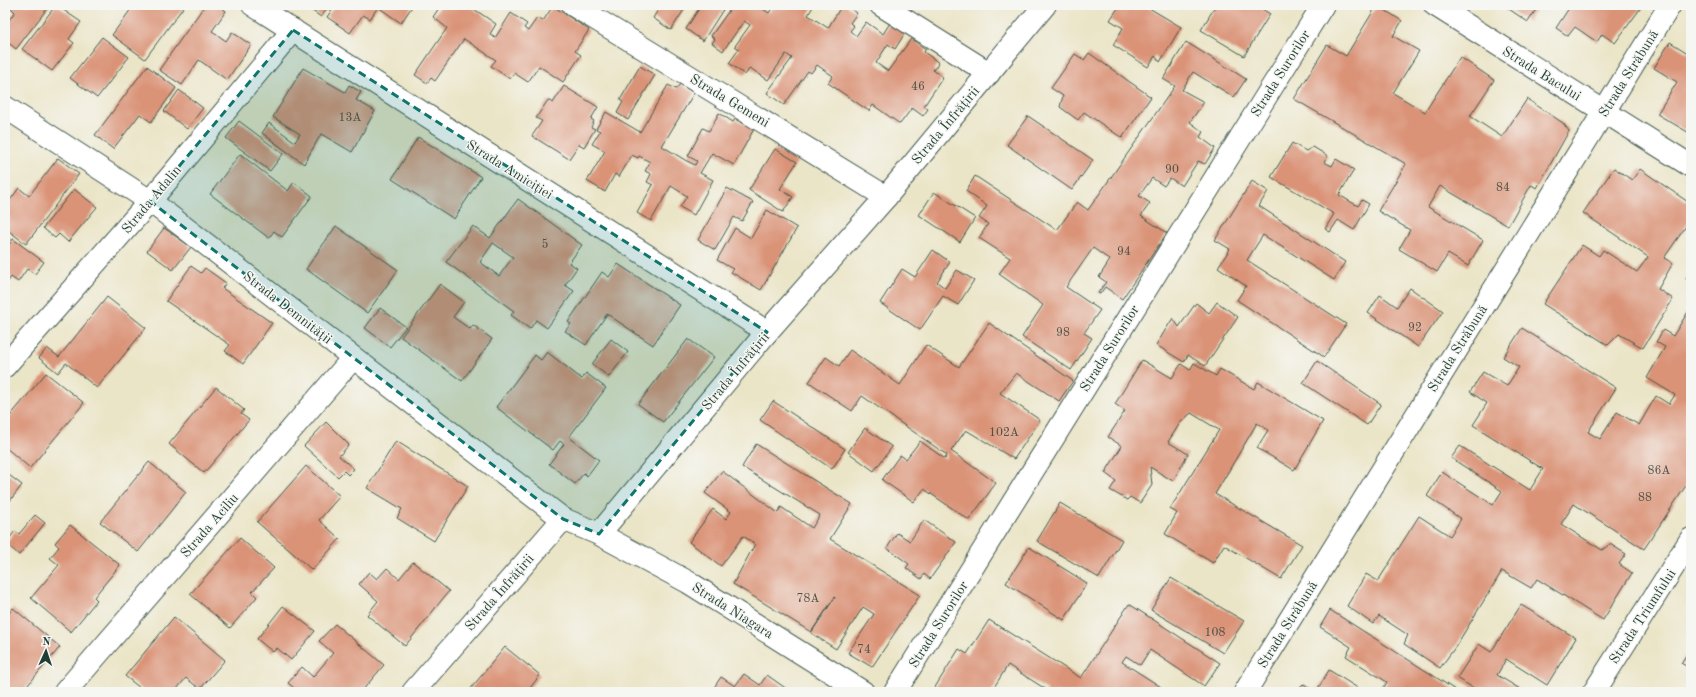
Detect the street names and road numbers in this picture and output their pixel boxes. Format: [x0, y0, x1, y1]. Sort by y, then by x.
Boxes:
street label: Strada Străbună [1596, 27, 1661, 120]
street label: Strada Surorilor [1249, 28, 1313, 119]
street label: Strada Bacului [1500, 44, 1583, 104]
street label: Strada Gemeni [687, 72, 772, 130]
street label: Strada Înfrățirii [907, 82, 982, 167]
street label: Strada Amiciției [464, 138, 555, 202]
street label: Strada Adalin [119, 162, 185, 236]
street label: Strada Demnității [240, 269, 335, 347]
street label: Strada Străbună [1425, 302, 1490, 395]
street label: Strada Surorilor [1078, 303, 1142, 394]
street label: Strada Înfrățirii [697, 328, 772, 413]
street label: Strada Aciliu [178, 490, 242, 560]
street label: Strada Înfrățirii [460, 549, 537, 634]
street label: Strada Triumfului [1607, 567, 1679, 666]
street label: Strada Străbună [1255, 578, 1320, 671]
street label: Strada Surorilor [907, 579, 971, 670]
street label: Strada Niagara [689, 580, 776, 641]

